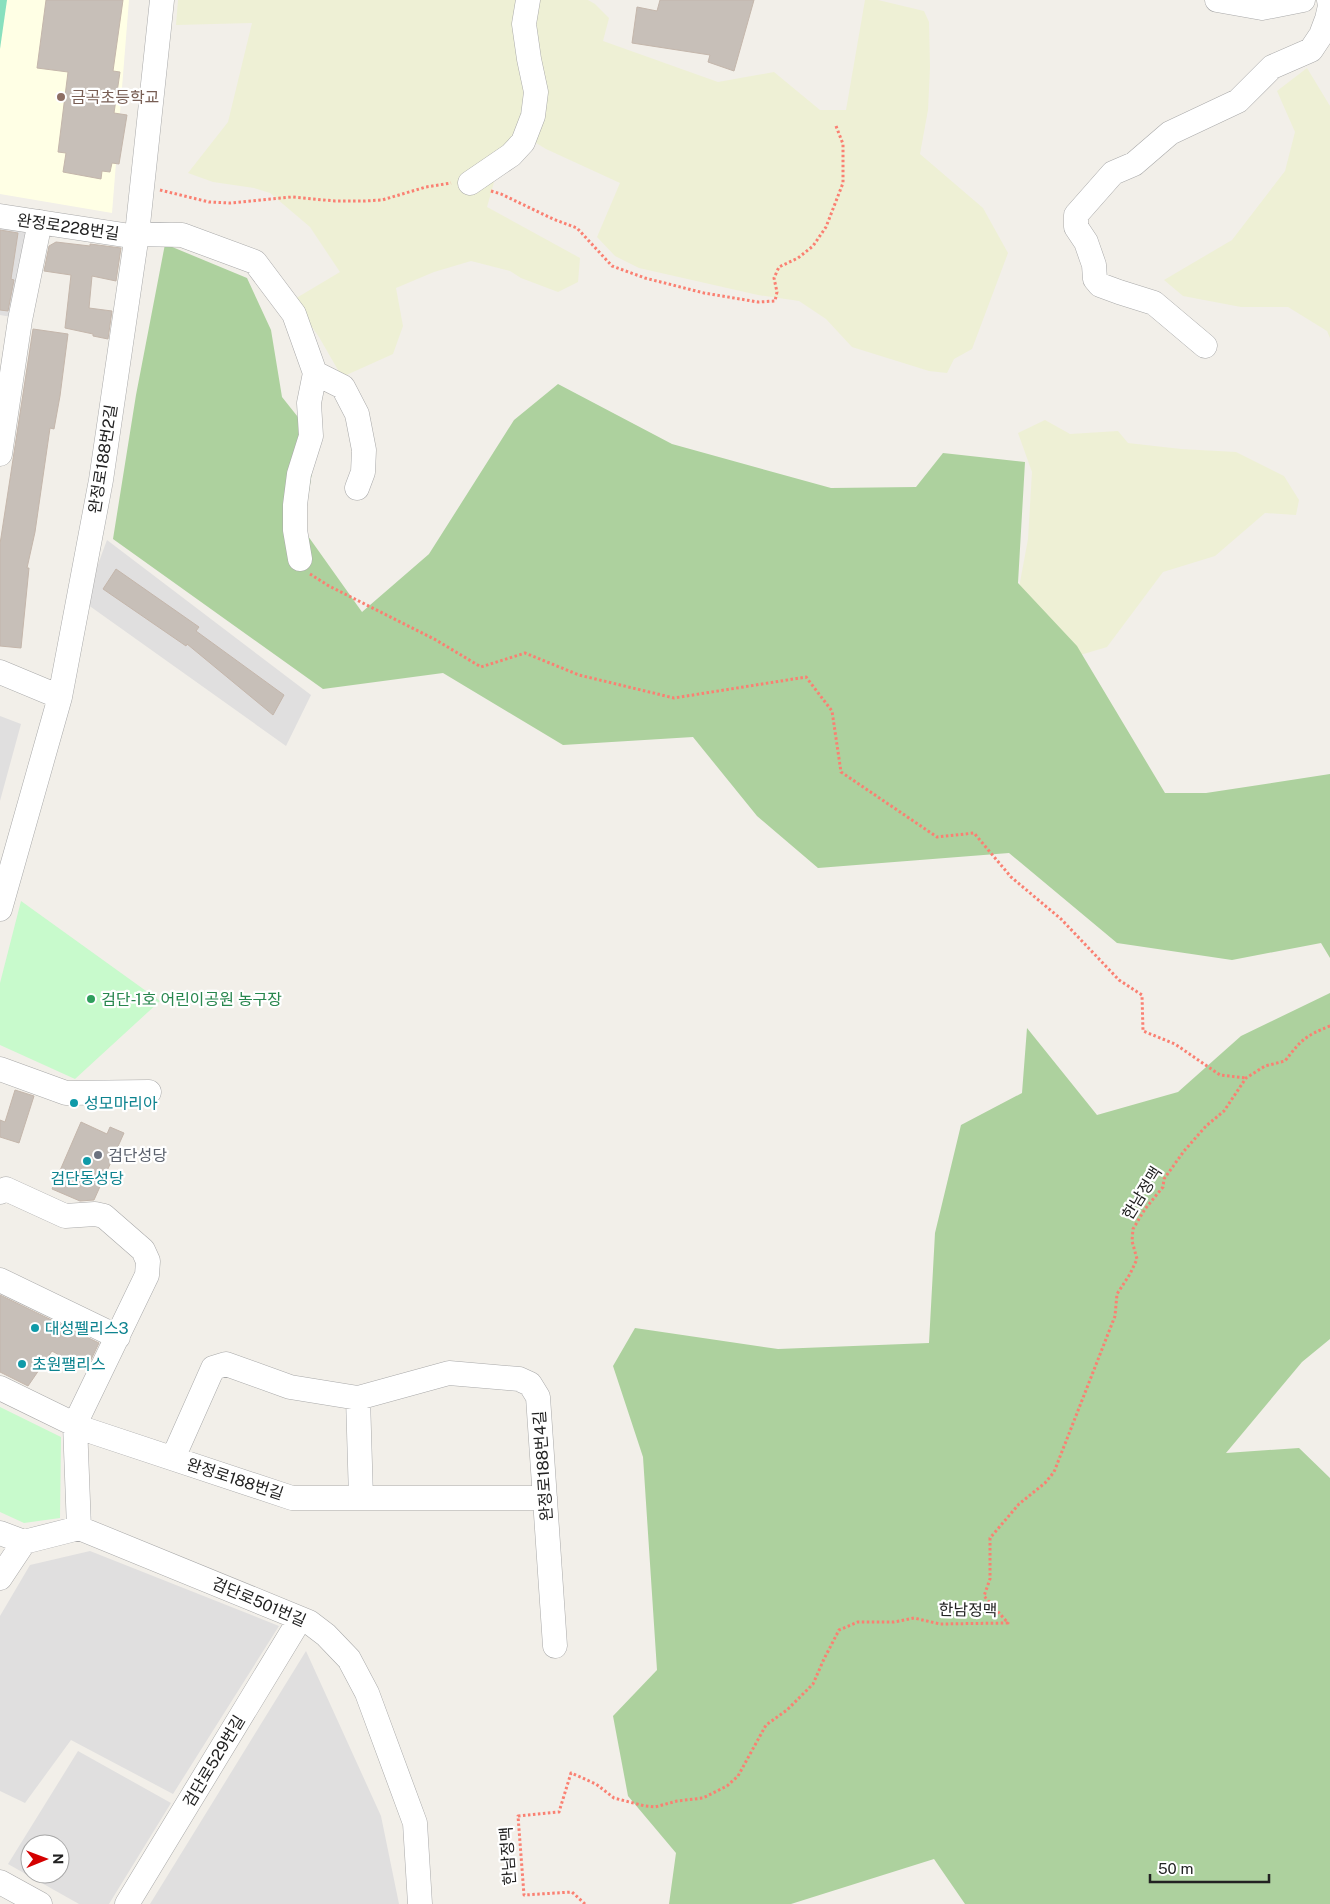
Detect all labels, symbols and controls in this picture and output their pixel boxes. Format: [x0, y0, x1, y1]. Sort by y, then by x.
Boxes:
place label: 금곡초등학교 [71, 88, 159, 107]
marker: 금곡초등학교 [55, 91, 67, 103]
street label: 완정로228번길 [16, 210, 120, 244]
street label: 완정로188번2길 [85, 403, 121, 515]
place label: 검단-1호 어린이공원 농구장 [101, 990, 282, 1009]
marker: 검단-1호 어린이공원 농구장 [85, 993, 97, 1005]
place label: 성모마리아 [84, 1094, 158, 1113]
marker: 성모마리아 [68, 1097, 80, 1109]
place label: 검단성당 [108, 1146, 167, 1165]
marker: 검단성당 [92, 1149, 104, 1161]
marker: 검단동성당 [81, 1155, 93, 1167]
street label: 한남정맥 [1118, 1163, 1166, 1223]
place label: 검단동성당 [50, 1169, 124, 1188]
place label: 대성펠리스3 [45, 1319, 129, 1338]
marker: 대성펠리스3 [29, 1322, 41, 1334]
place label: 초원팰리스 [32, 1355, 106, 1374]
marker: 초원팰리스 [16, 1358, 28, 1370]
street label: 완정로188번4길 [530, 1410, 556, 1522]
street label: 완정로188번길 [184, 1454, 286, 1504]
street label: 검단로501번길 [209, 1574, 309, 1630]
street label: 한남정맥 [938, 1600, 998, 1620]
street label: 검단로529번길 [179, 1712, 249, 1810]
street label: 한남정맥 [496, 1826, 520, 1886]
north arrow [20, 1834, 70, 1884]
scale bar [1150, 1852, 1269, 1884]
text: N [50, 1853, 66, 1864]
text: 50 m [1158, 1860, 1193, 1877]

